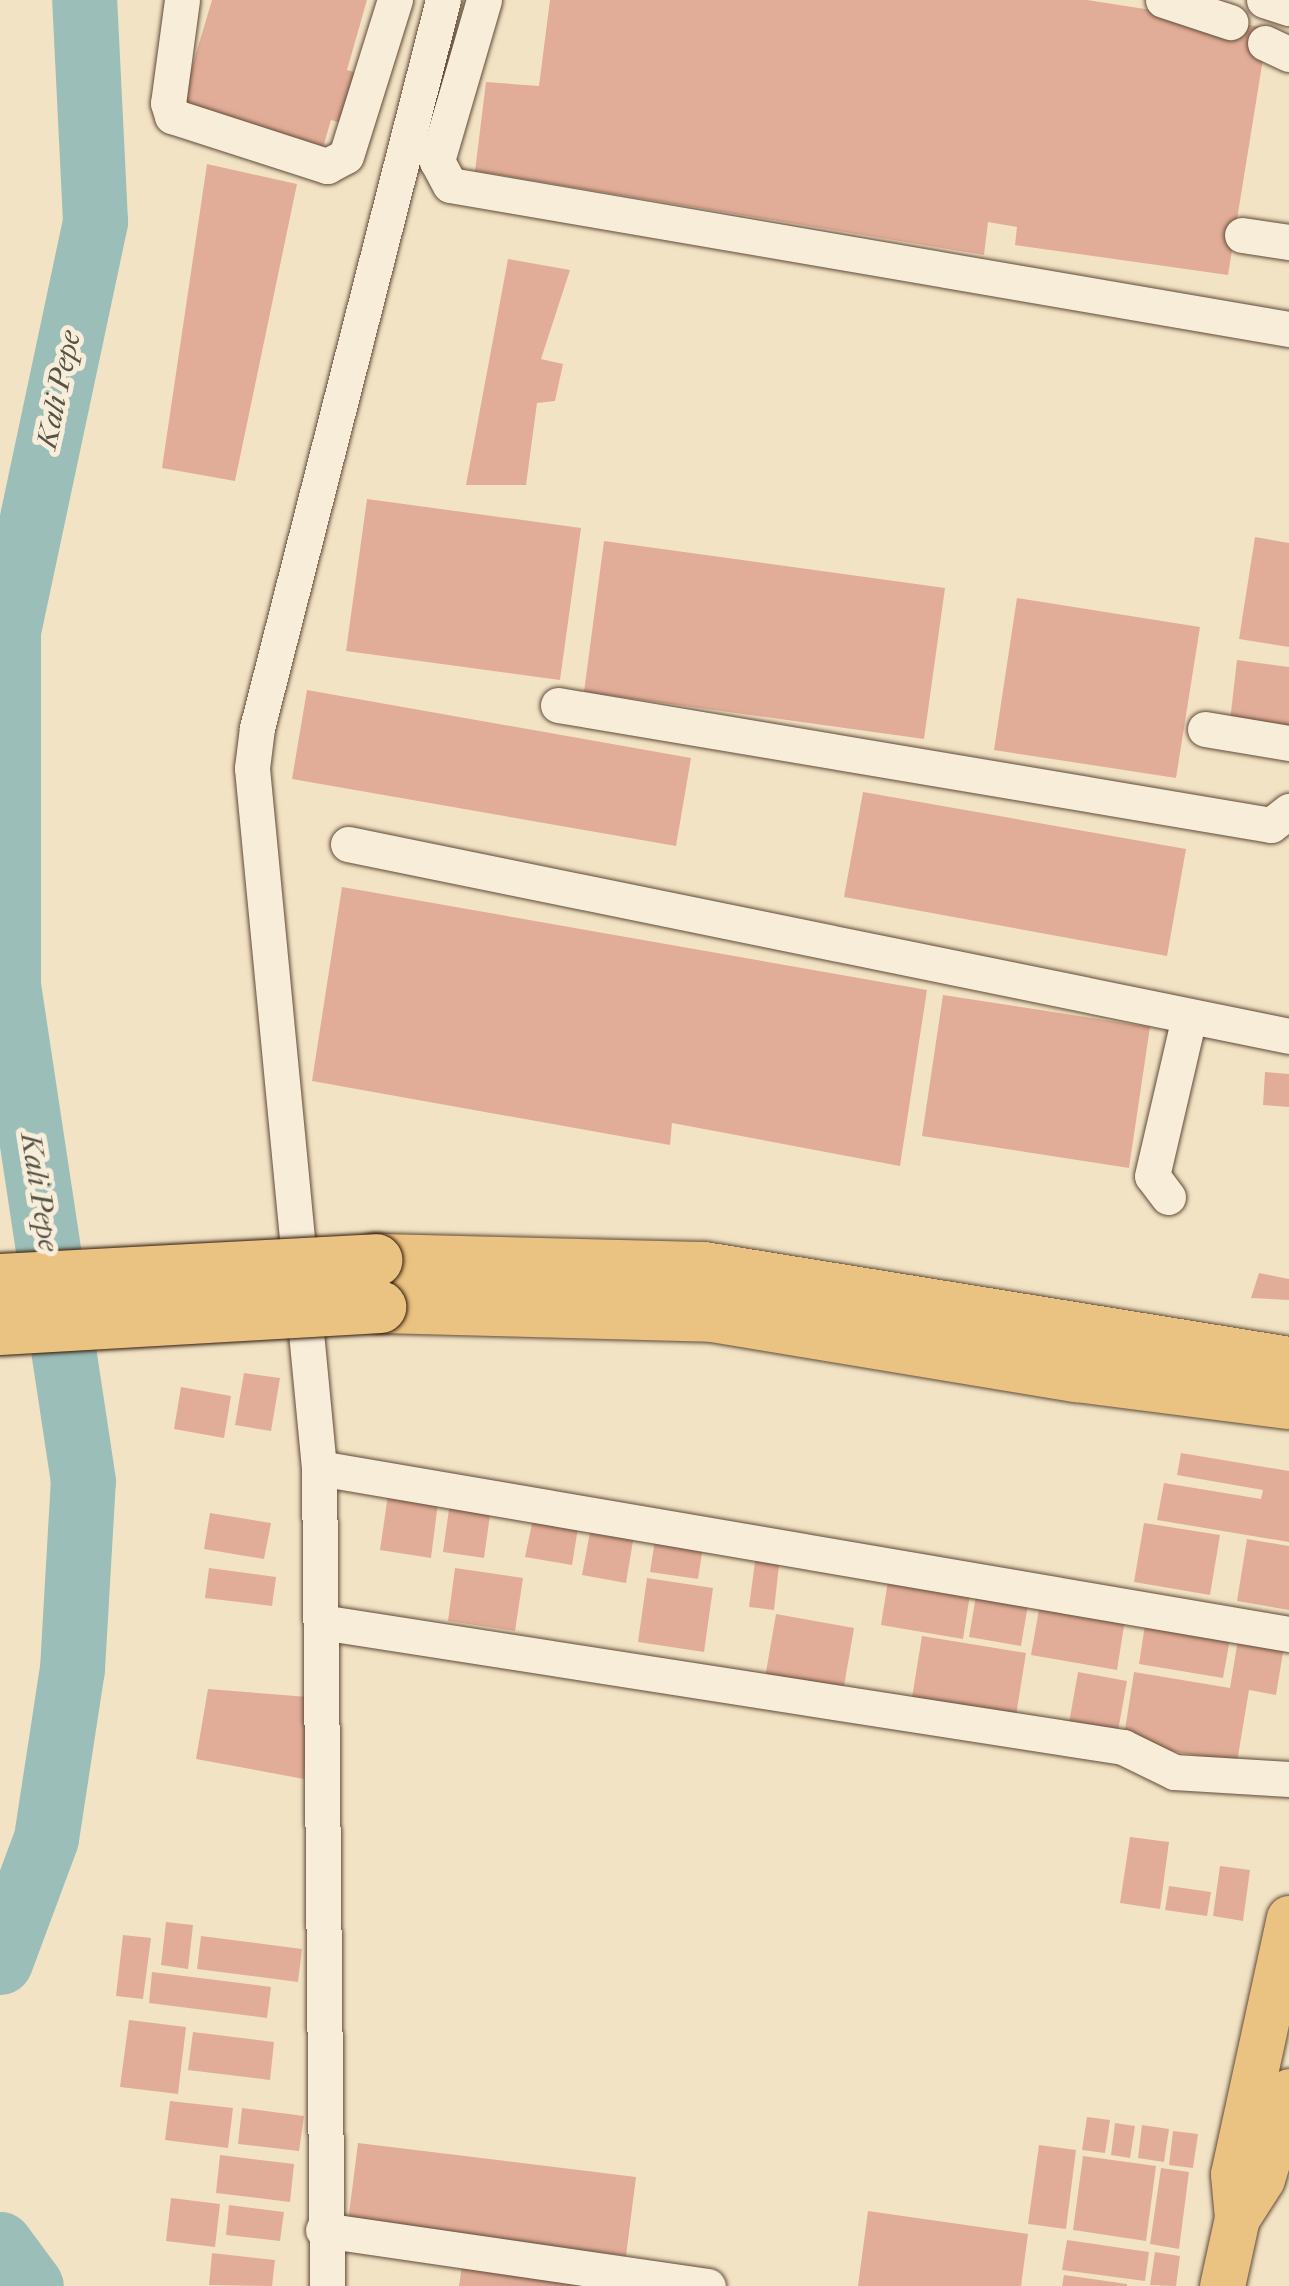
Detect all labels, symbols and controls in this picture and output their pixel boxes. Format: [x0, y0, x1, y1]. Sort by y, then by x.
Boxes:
water label: Kali Pepe [29, 328, 89, 452]
water label: Kali Pepe [12, 1130, 66, 1254]

